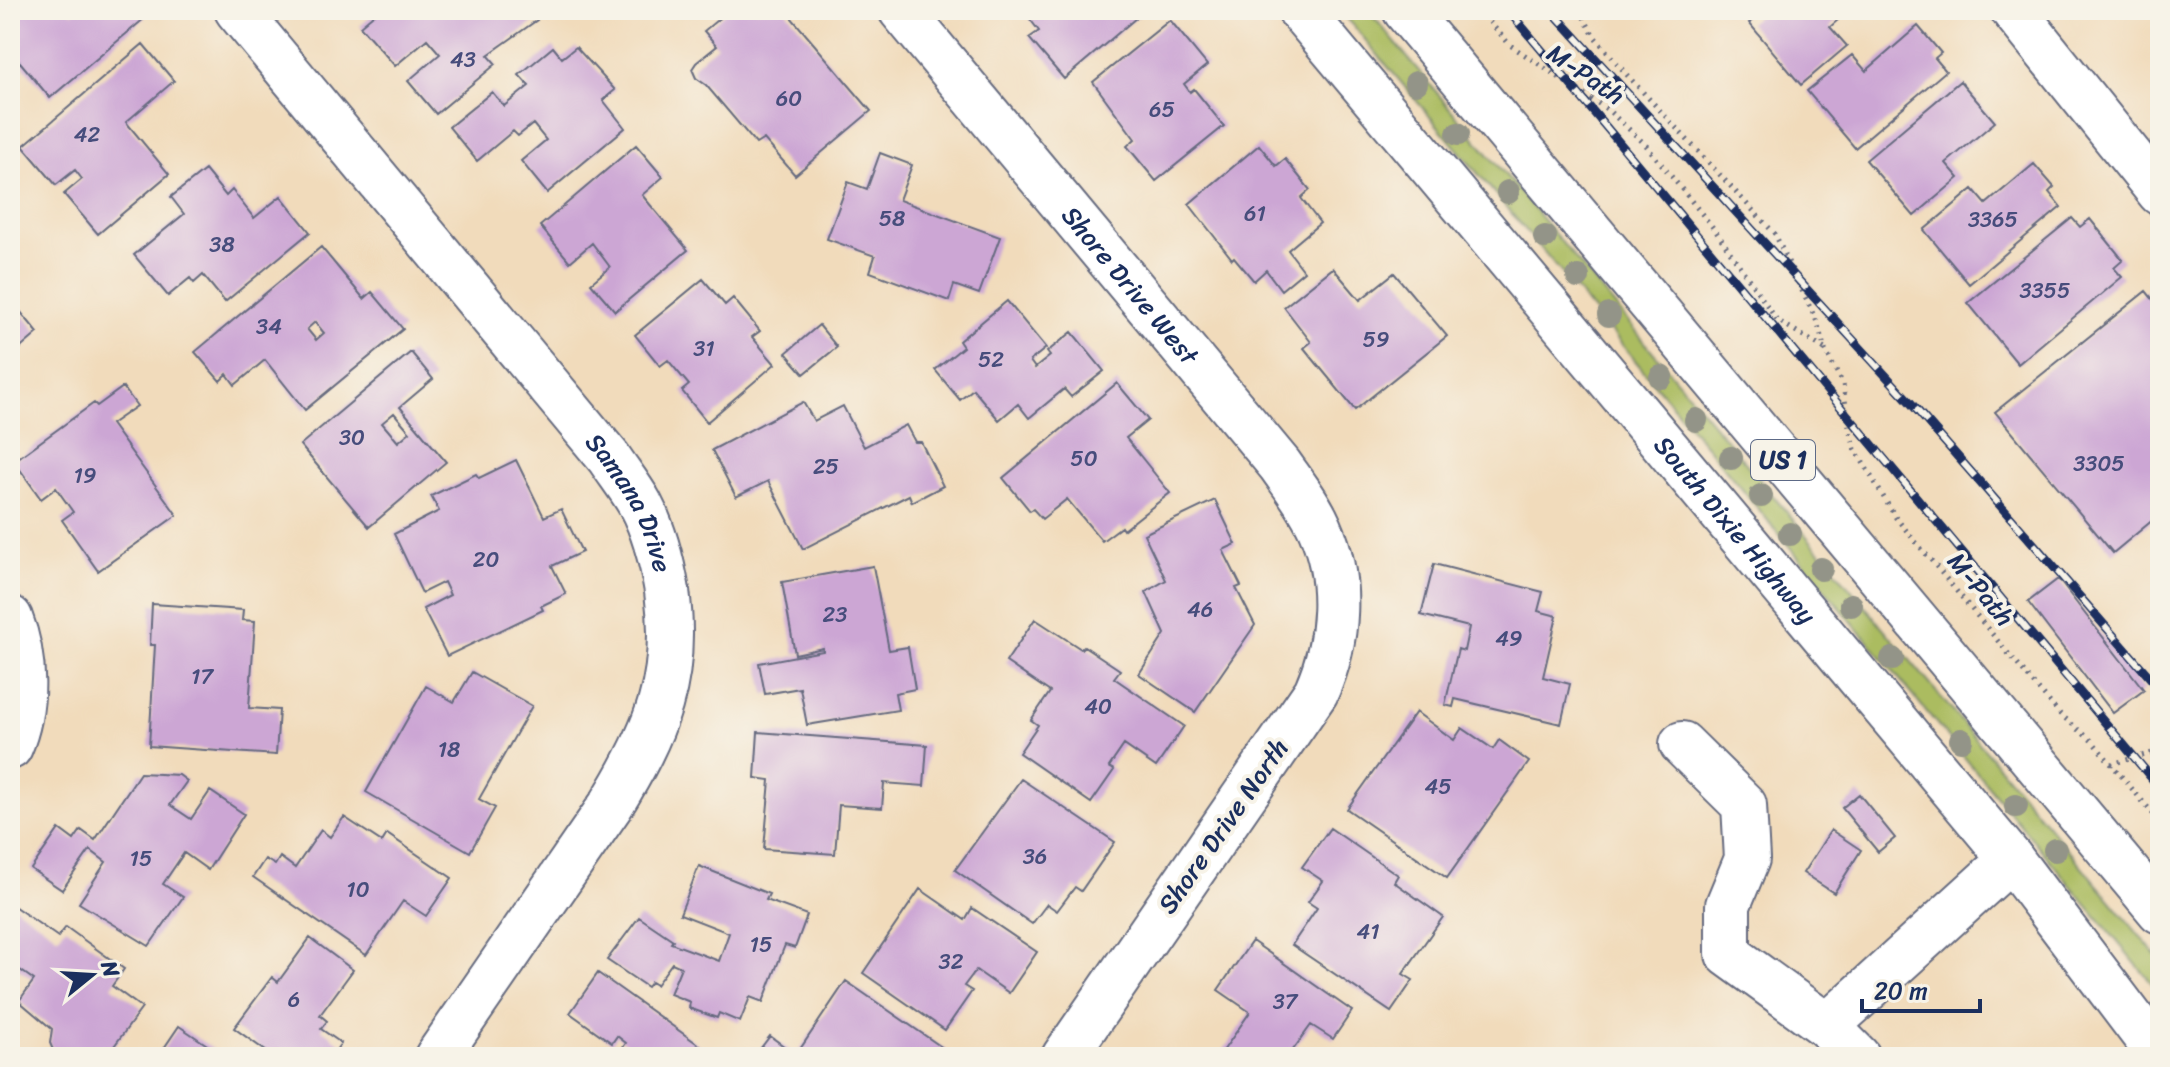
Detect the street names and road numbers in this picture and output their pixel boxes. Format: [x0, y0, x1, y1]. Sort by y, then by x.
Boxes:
street label: M-Path [1537, 31, 1635, 117]
street label: Shore Drive West [1050, 195, 1212, 376]
street label: Samana Drive [573, 422, 686, 577]
street label: South Dixie Highway [1642, 425, 1829, 635]
road number: US 1 [1751, 440, 1815, 480]
street label: M-Path [1936, 541, 2026, 637]
street label: Shore Drive North [1145, 729, 1301, 923]

